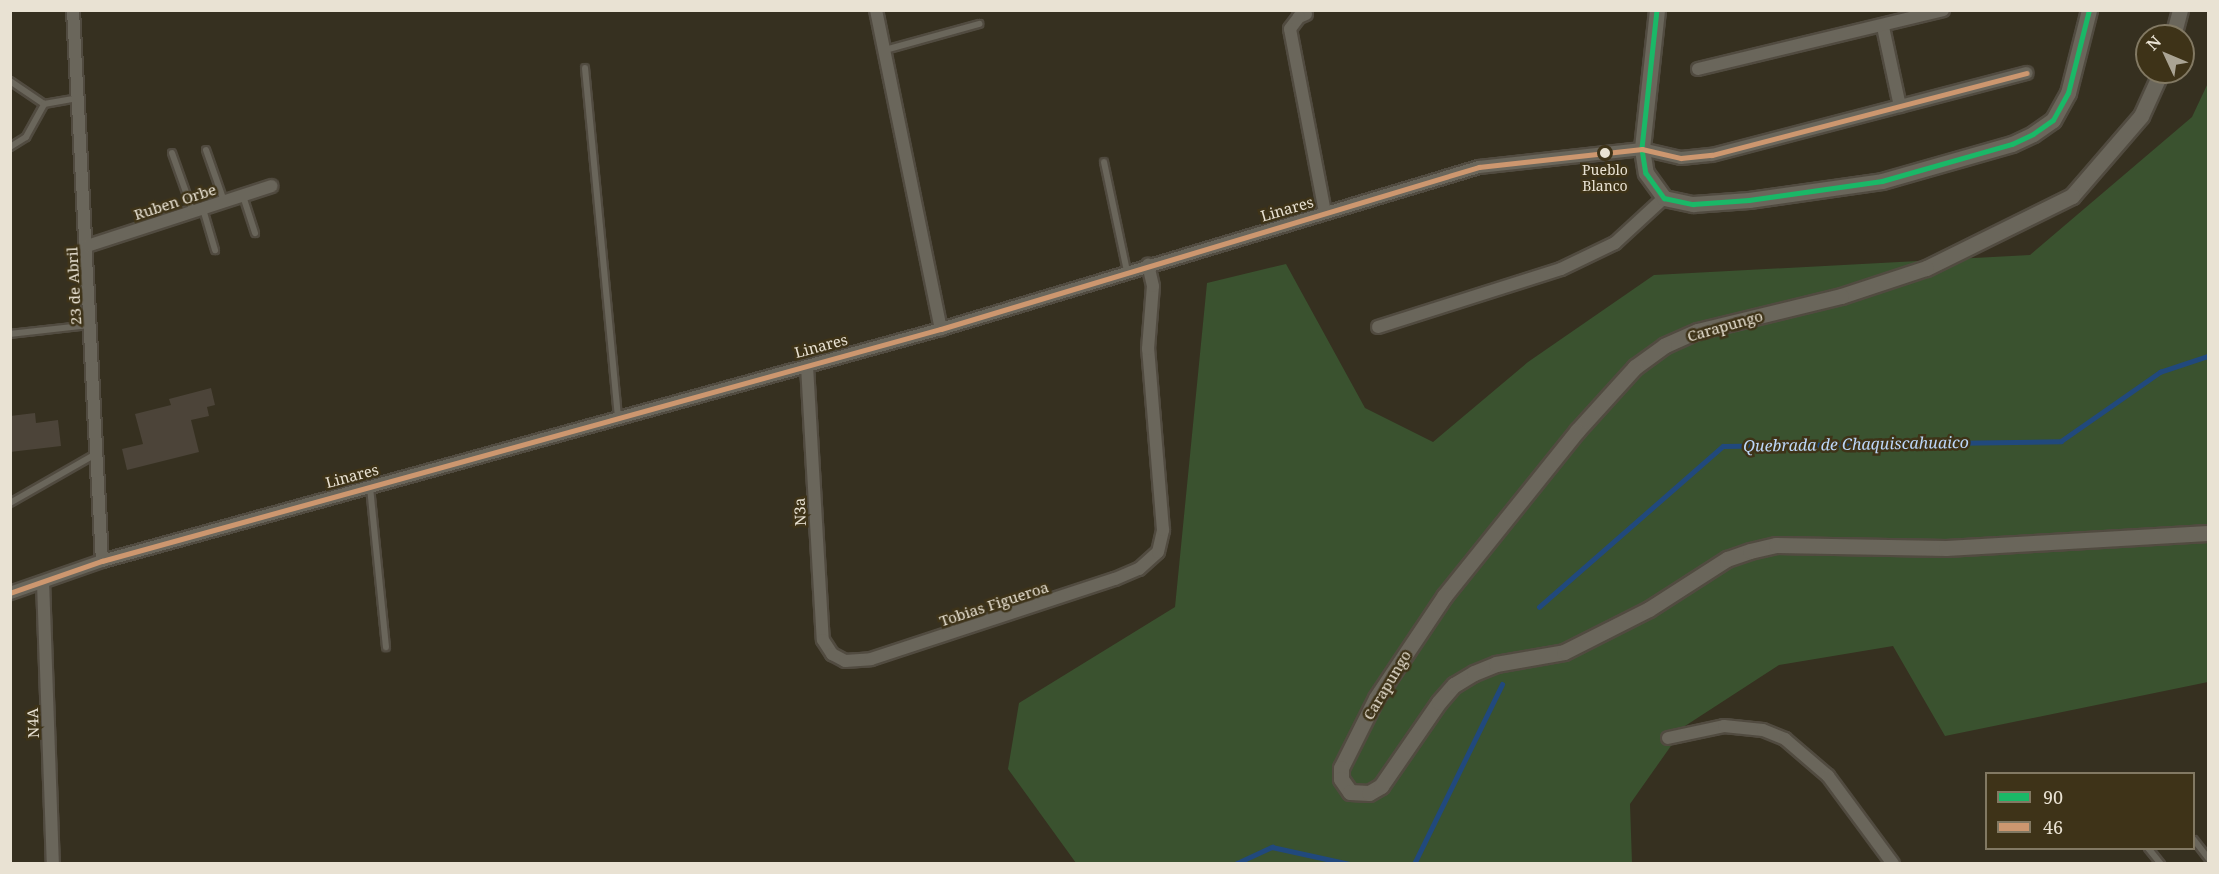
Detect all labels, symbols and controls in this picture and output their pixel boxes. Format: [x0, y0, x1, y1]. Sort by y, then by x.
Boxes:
north arrow [2135, 24, 2195, 84]
text: N [2141, 31, 2166, 55]
marker: Pueblo Blanco [1599, 147, 1611, 159]
place label: Pueblo Blanco [1582, 162, 1628, 194]
street label: Ruben Orbe [132, 180, 218, 224]
street label: Linares [1259, 193, 1315, 225]
street label: 23 de Abril [63, 247, 85, 325]
street label: Carapungo [1685, 307, 1765, 345]
street label: Linares [793, 330, 849, 362]
water label: Quebrada de Chaquiscahuaico [1743, 432, 1969, 456]
street label: Linares [324, 460, 380, 492]
street label: N3a [790, 497, 810, 527]
street label: Tobias Figueroa [937, 578, 1051, 630]
street label: Carapungo [1359, 647, 1415, 723]
street label: N4A [23, 707, 43, 739]
legend [1985, 772, 2195, 850]
text: 90 [2043, 785, 2063, 809]
text: 46 [2043, 815, 2063, 839]

